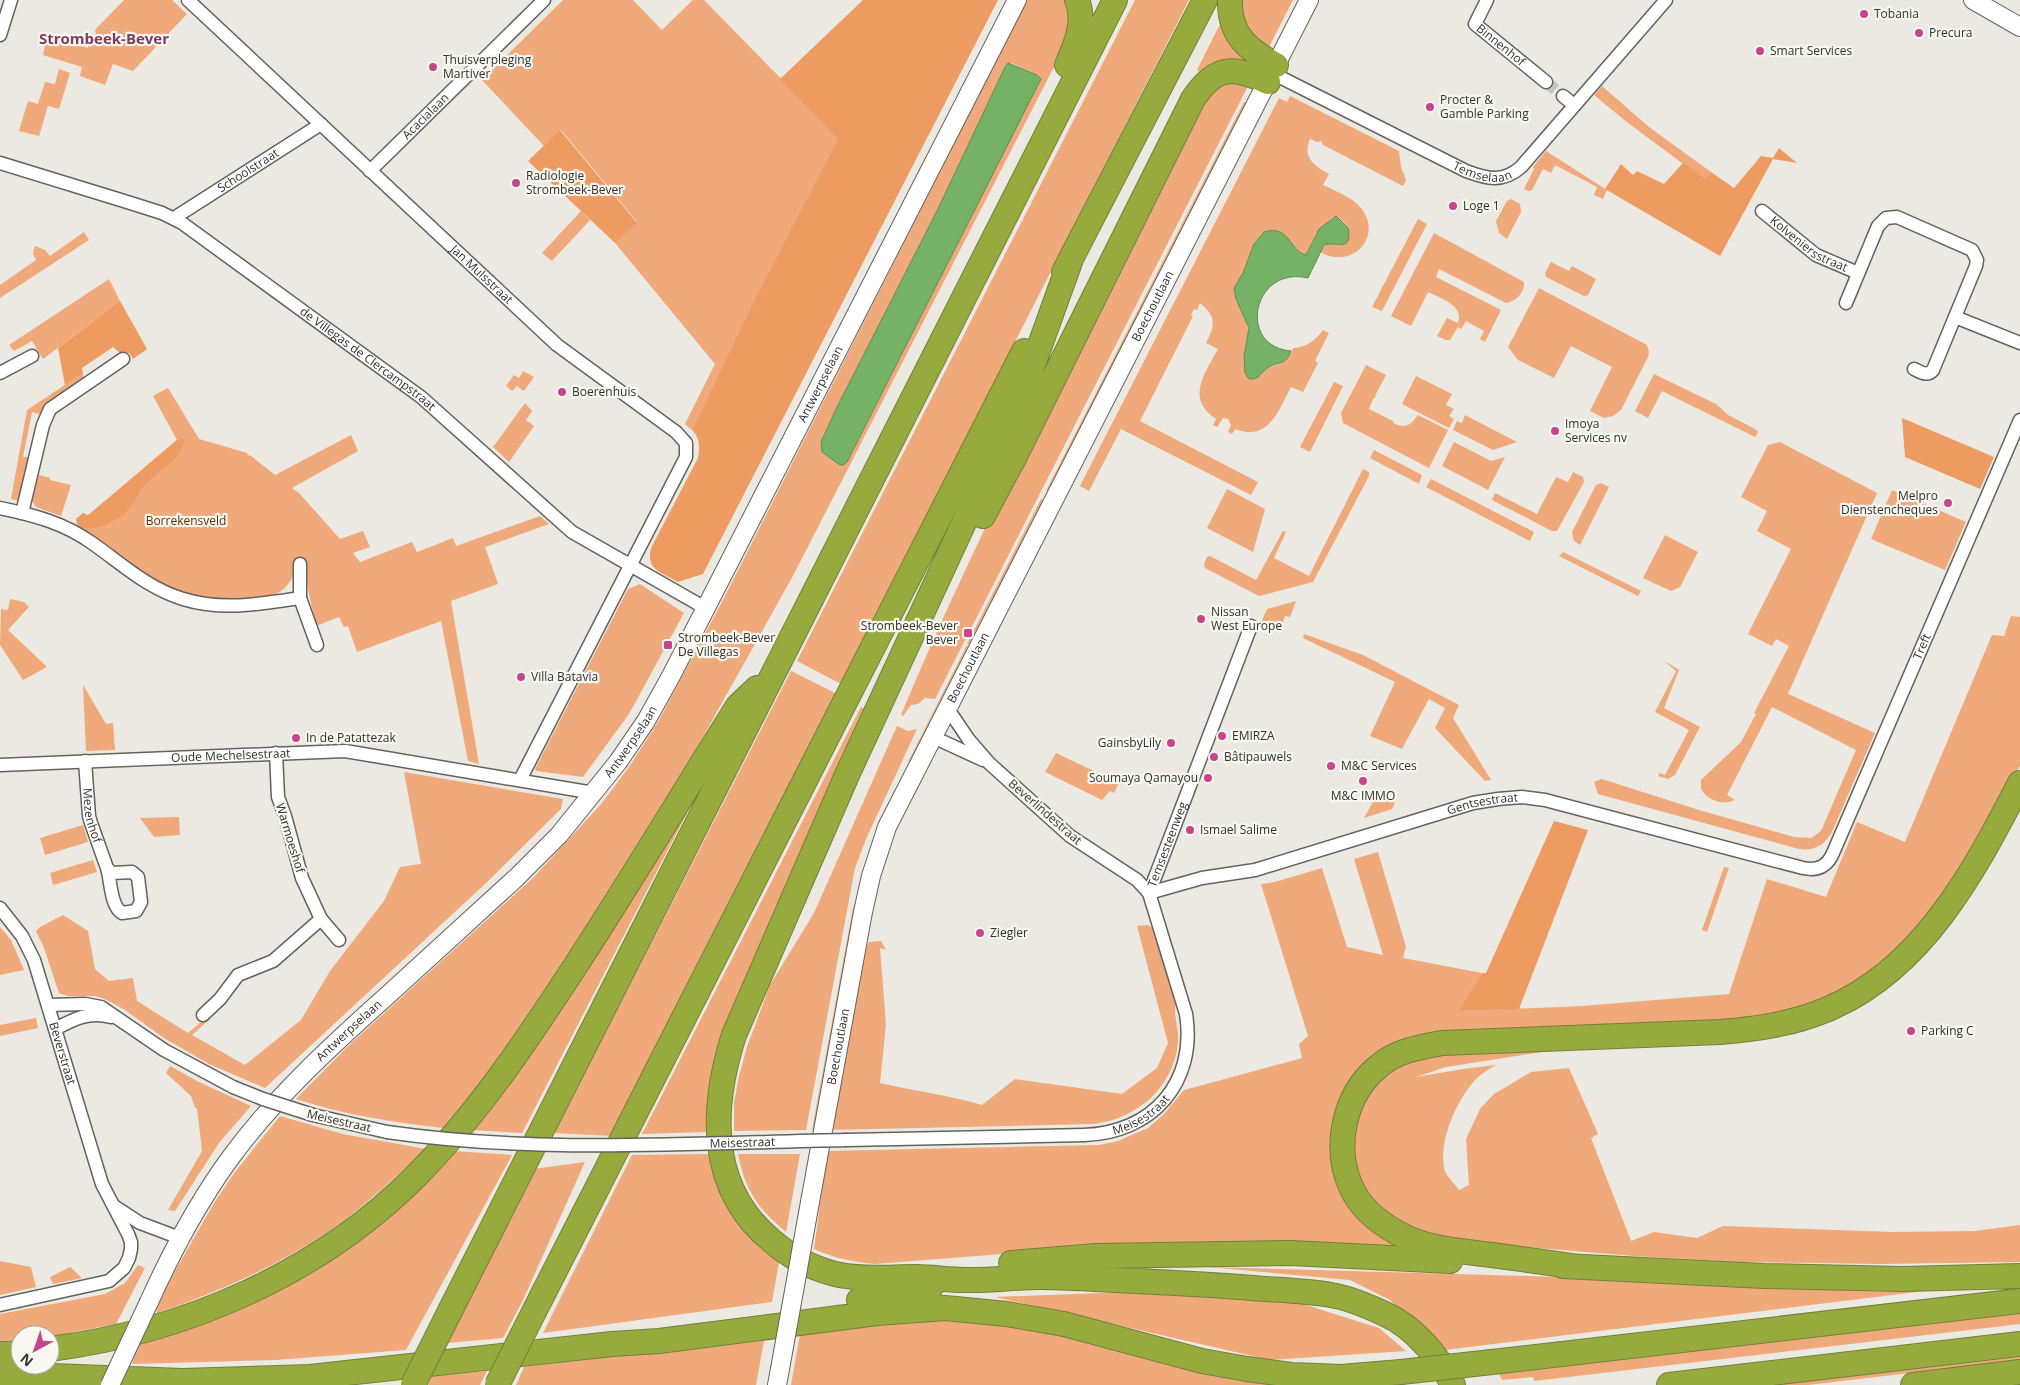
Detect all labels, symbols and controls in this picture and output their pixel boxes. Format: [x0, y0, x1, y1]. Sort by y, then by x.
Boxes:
place label: Tobania [1874, 5, 1919, 22]
marker: Tobania [1858, 8, 1870, 20]
street label: Binnenhof [1473, 20, 1530, 70]
place label: Precura [1929, 24, 1973, 41]
marker: Precura [1913, 27, 1925, 39]
district label: Strombeek-Bever [39, 28, 169, 48]
place label: Smart Services [1770, 42, 1852, 59]
marker: Smart Services [1754, 45, 1766, 57]
place label: Thuisverpleging Martiver [443, 51, 532, 82]
marker: Thuisverpleging Martiver [427, 61, 439, 73]
street label: Acacialaan [398, 89, 452, 143]
place label: Procter & Gamble Parking [1440, 91, 1529, 122]
marker: Procter & Gamble Parking [1424, 101, 1436, 113]
street label: Schoolstraat [214, 144, 282, 196]
street label: Temselaan [1450, 157, 1514, 186]
place label: Radiologie Strombeek-Bever [526, 167, 623, 198]
marker: Radiologie Strombeek-Bever [510, 177, 522, 189]
place label: Loge 1 [1463, 197, 1500, 214]
marker: Loge 1 [1447, 200, 1459, 212]
street label: Kolveniersstraat [1767, 212, 1850, 276]
street label: Jan Mulsstraat [446, 240, 517, 308]
street label: Boechoutlaan [1127, 268, 1178, 344]
street label: de Villegas de Clercampstraat [297, 303, 440, 414]
street label: Antwerpselaan [793, 343, 847, 425]
place label: Boerenhuis [572, 383, 636, 400]
marker: Boerenhuis [556, 386, 568, 398]
place label: Imoya Services nv [1565, 415, 1627, 446]
marker: Imoya Services nv [1549, 425, 1561, 437]
place label: Melpro Dienstencheques [1841, 487, 1938, 518]
marker: Melpro Dienstencheques [1942, 497, 1954, 509]
park label: Borrekensveld [146, 512, 226, 529]
place label: Nissan West Europe [1211, 603, 1282, 634]
marker: Nissan West Europe [1195, 613, 1207, 625]
place label: Strombeek-Bever Bever [861, 617, 958, 648]
marker: Strombeek-Bever Bever [962, 627, 974, 639]
place label: Strombeek-Bever De Villegas [678, 629, 775, 660]
street label: Boechoutlaan [943, 629, 993, 706]
street label: Treft [1909, 631, 1935, 662]
marker: Strombeek-Bever De Villegas [662, 639, 674, 651]
place label: Villa Batavia [531, 668, 598, 685]
marker: Villa Batavia [515, 671, 527, 683]
street label: Antwerpselaan [600, 702, 661, 781]
place label: EMIRZA [1232, 727, 1275, 744]
place label: In de Patattezak [306, 729, 396, 746]
marker: EMIRZA [1216, 730, 1228, 742]
marker: In de Patattezak [290, 732, 302, 744]
place label: GainsbyLily [1098, 734, 1162, 751]
marker: GainsbyLily [1165, 737, 1177, 749]
street label: Oude Mechelsestraat [171, 744, 291, 766]
place label: Bâtipauwels [1224, 748, 1292, 765]
marker: Bâtipauwels [1208, 751, 1220, 763]
place label: M&C Services [1341, 757, 1417, 774]
marker: M&C Services [1325, 760, 1337, 772]
place label: Soumaya Qamayou [1089, 769, 1198, 786]
marker: Soumaya Qamayou [1202, 772, 1214, 784]
street label: Beverlindestraat [1005, 775, 1086, 848]
marker: M&C IMMO [1357, 775, 1369, 787]
street label: Mezenhof [79, 787, 107, 846]
place label: M&C IMMO [1331, 787, 1395, 804]
street label: Gentsestraat [1445, 788, 1519, 819]
street label: Temsesteenweg [1143, 799, 1191, 889]
street label: Warmoeshof [272, 801, 309, 876]
place label: Ismael Salime [1200, 821, 1277, 838]
marker: Ismael Salime [1184, 824, 1196, 836]
place label: Ziegler [990, 924, 1028, 941]
marker: Ziegler [974, 927, 986, 939]
street label: Antwerpselaan [312, 996, 385, 1065]
street label: Boechoutlaan [823, 1007, 853, 1086]
street label: Beverstraat [45, 1020, 80, 1087]
place label: Parking C [1921, 1022, 1974, 1039]
marker: Parking C [1905, 1025, 1917, 1037]
street label: Meisestraat [1110, 1091, 1173, 1139]
street label: Meisestraat [305, 1105, 373, 1136]
street label: Meisestraat [709, 1133, 775, 1152]
north arrow [10, 1325, 60, 1375]
text: N [16, 1349, 37, 1371]

